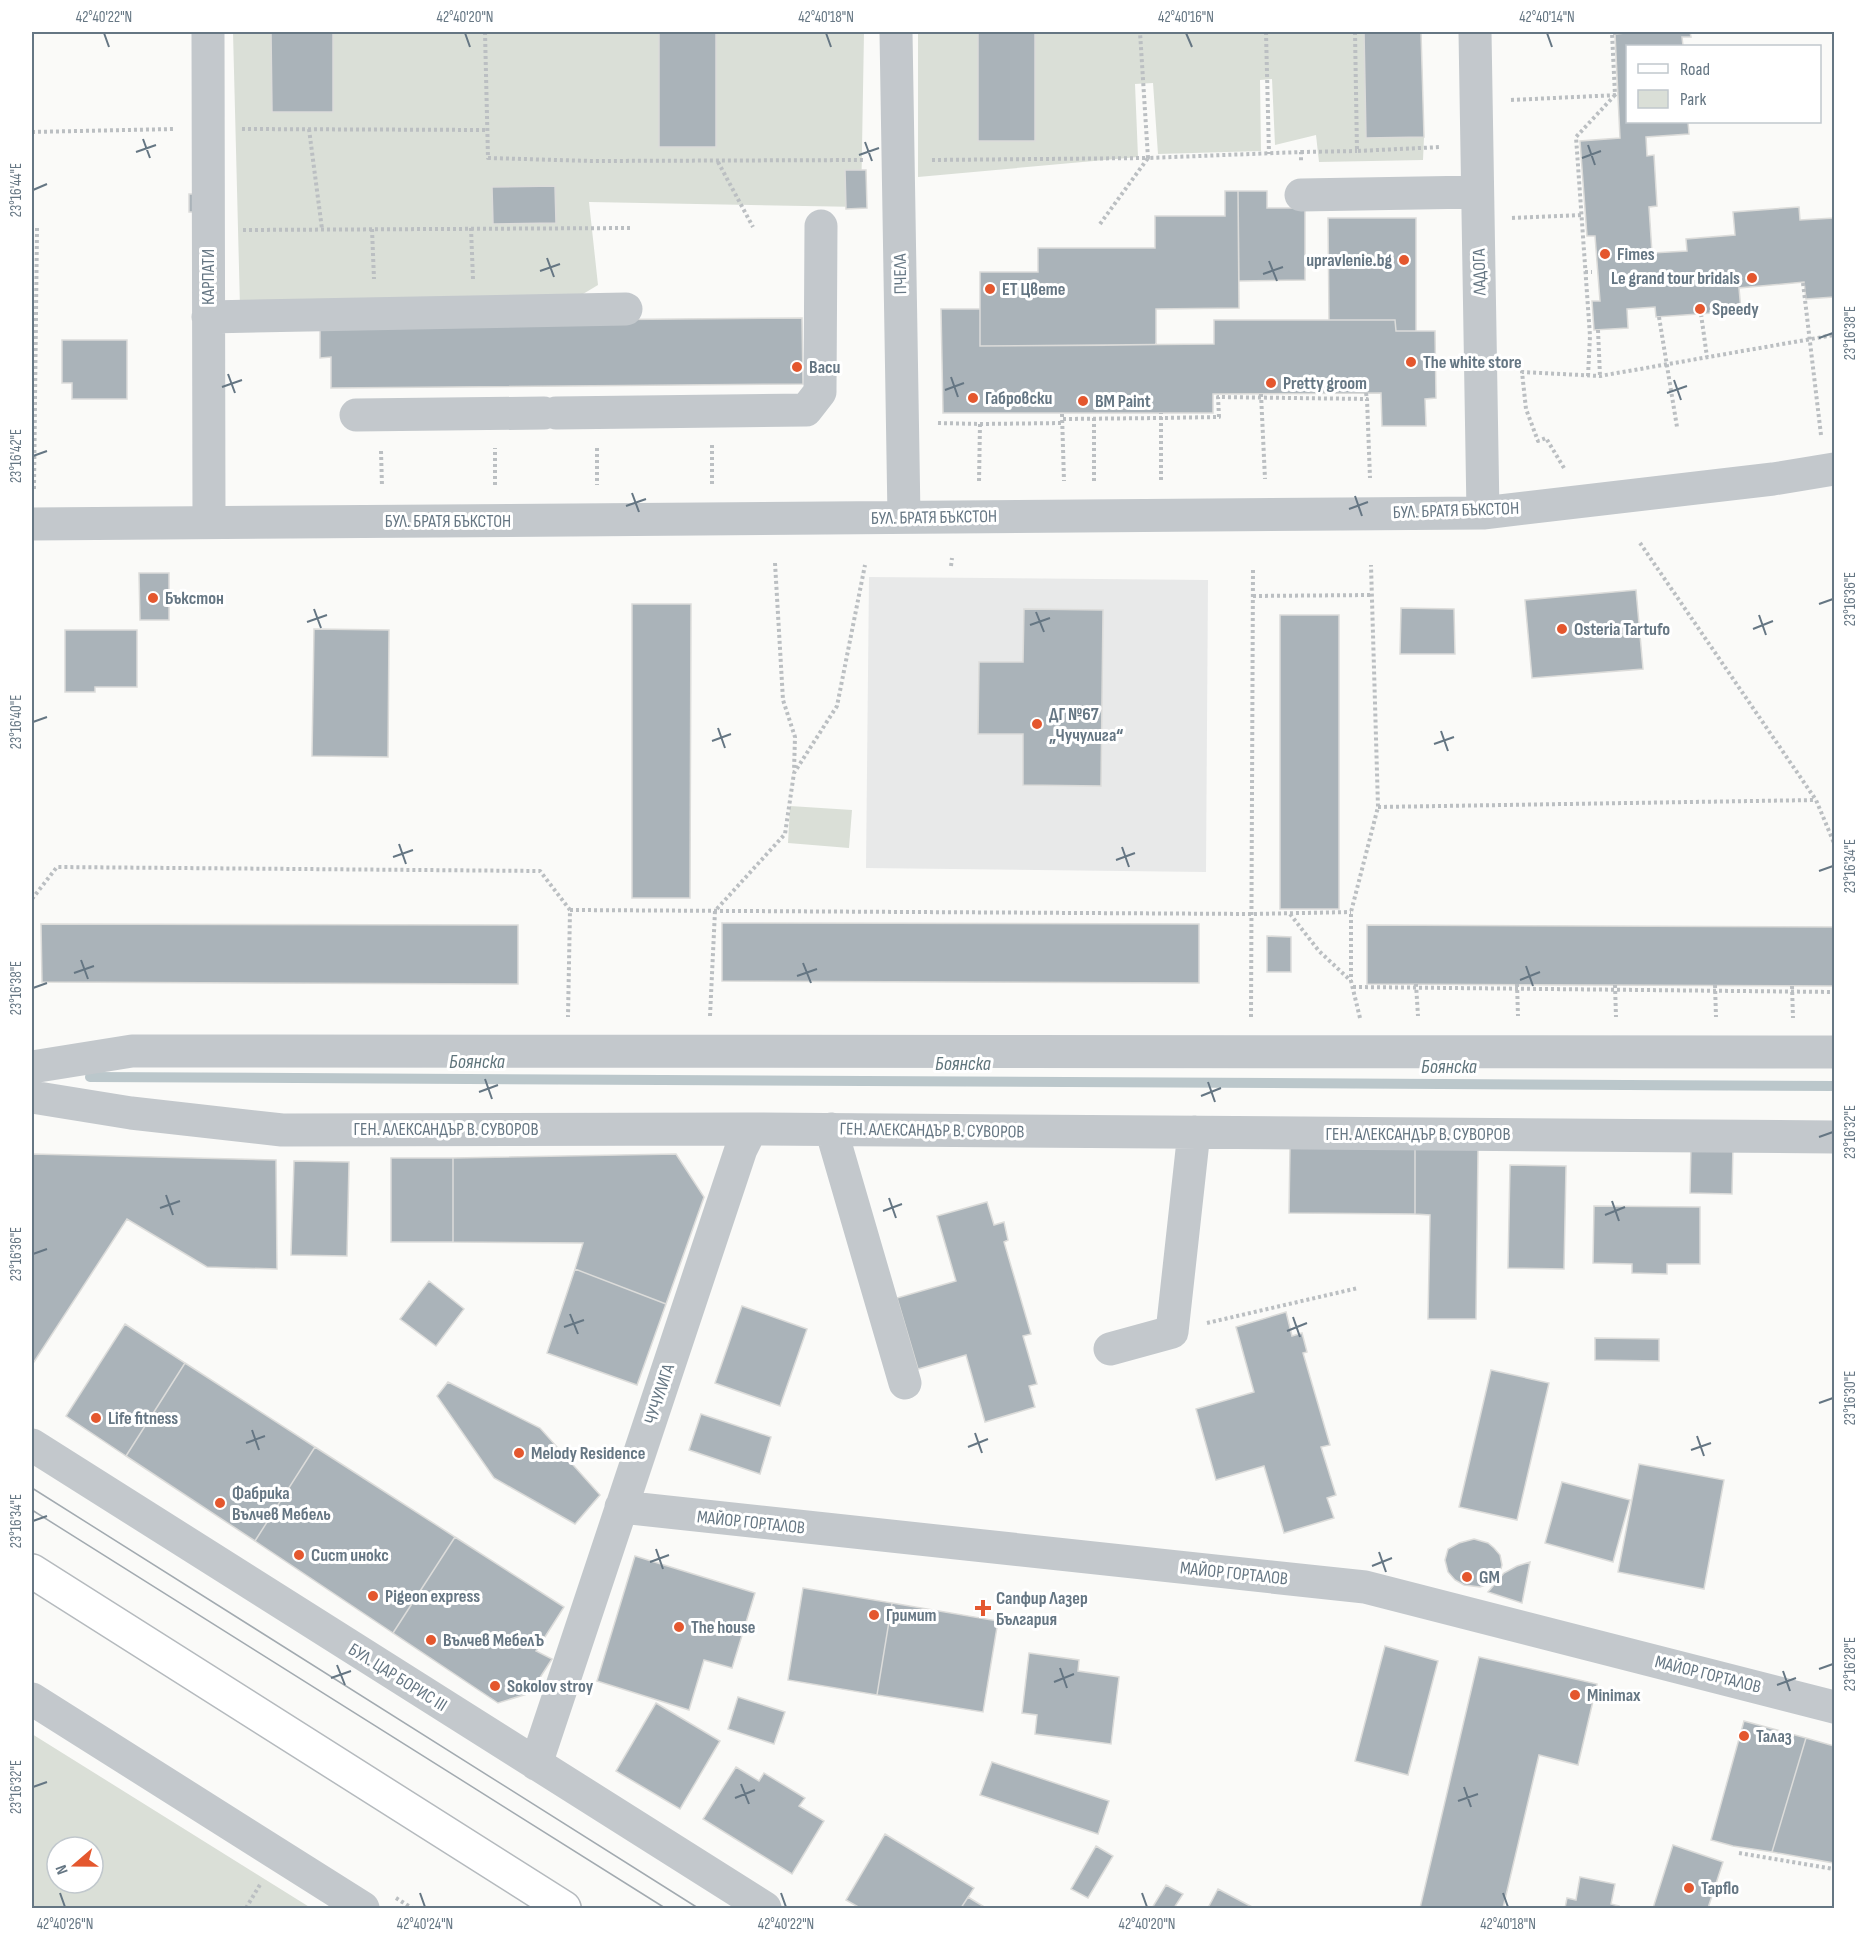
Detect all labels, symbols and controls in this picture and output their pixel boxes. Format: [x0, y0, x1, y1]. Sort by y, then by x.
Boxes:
text: 42°40'22"N [76, 8, 132, 27]
text: 42°40'20"N [437, 8, 493, 27]
text: 42°40'18"N [798, 8, 854, 27]
text: 42°40'16"N [1158, 8, 1214, 27]
text: 42°40'14"N [1519, 8, 1575, 27]
legend [1626, 45, 1821, 123]
text: Road [1680, 59, 1710, 80]
text: Park [1680, 89, 1706, 110]
text: 23°16'44"E [7, 163, 26, 217]
place label: Fimes [1617, 244, 1655, 265]
marker: Fimes [1598, 247, 1612, 261]
street label: ЛАДОГА [1469, 248, 1490, 297]
street label: КАРПАТИ [198, 249, 219, 305]
place label: upravlenie.bg [1306, 250, 1392, 271]
street label: ПЧЕЛА [890, 253, 911, 295]
marker: upravlenie.bg [1397, 253, 1411, 267]
place label: Le grand tour bridals [1611, 268, 1740, 289]
marker: Le grand tour bridals [1745, 271, 1759, 285]
place label: ЕТ Цвете [1002, 279, 1065, 300]
marker: ЕТ Цвете [983, 282, 997, 296]
place label: Speedy [1712, 299, 1759, 320]
marker: Speedy [1693, 302, 1707, 316]
text: 23°16'38"E [1841, 306, 1860, 360]
place label: The white store [1423, 352, 1522, 373]
marker: The white store [1404, 355, 1418, 369]
place label: Васи [809, 357, 841, 378]
marker: Васи [790, 360, 804, 374]
place label: Pretty groom [1283, 373, 1367, 394]
marker: Pretty groom [1264, 376, 1278, 390]
place label: Габровски [985, 388, 1053, 409]
marker: Габровски [966, 391, 980, 405]
place label: BM Paint [1095, 391, 1151, 412]
marker: BM Paint [1076, 394, 1090, 408]
text: 23°16'42"E [7, 429, 26, 483]
street label: БУЛ. БРАТЯ БЪКСТОН [1393, 498, 1520, 523]
street label: БУЛ. БРАТЯ БЪКСТОН [871, 506, 997, 529]
street label: БУЛ. БРАТЯ БЪКСТОН [385, 511, 511, 532]
text: 23°16'36"E [1841, 572, 1860, 626]
place label: Бъкстон [165, 588, 224, 609]
marker: Бъкстон [146, 591, 160, 605]
place label: Osteria Tartufo [1574, 619, 1670, 640]
marker: Osteria Tartufo [1555, 622, 1569, 636]
text: 23°16'40"E [7, 695, 26, 749]
place label: ДГ №67 „Чучулига“ [1049, 704, 1123, 746]
marker: ДГ №67 „Чучулига“ [1030, 717, 1044, 731]
text: 23°16'34"E [1841, 839, 1860, 893]
text: 23°16'38"E [7, 961, 26, 1015]
water label: Боянска [449, 1050, 505, 1074]
water label: Боянска [935, 1052, 991, 1076]
water label: Боянска [1421, 1055, 1477, 1079]
text: 23°16'32"E [1841, 1105, 1860, 1159]
street label: ГЕН. АЛЕКСАНДЪР В. СУВОРОВ [839, 1118, 1025, 1143]
street label: ГЕН. АЛЕКСАНДЪР В. СУВОРОВ [354, 1119, 538, 1140]
street label: ГЕН. АЛЕКСАНДЪР В. СУВОРОВ [1326, 1124, 1510, 1145]
text: 23°16'36"E [7, 1227, 26, 1281]
street label: ЧУЧУЛИГА [640, 1361, 679, 1427]
text: 23°16'30"E [1841, 1371, 1860, 1425]
place label: Life fitness [108, 1408, 178, 1429]
marker: Life fitness [89, 1411, 103, 1425]
place label: Melody Residence [531, 1443, 645, 1464]
marker: Melody Residence [512, 1446, 526, 1460]
place label: Фабрика Вълчев Мебель [232, 1483, 331, 1525]
text: 23°16'34"E [7, 1494, 26, 1548]
marker: Фабрика Вълчев Мебель [213, 1496, 227, 1510]
street label: МАЙОР ГОРТАЛОВ [696, 1506, 806, 1539]
place label: Сист инокс [311, 1545, 389, 1566]
marker: Сист инокс [292, 1548, 306, 1562]
street label: МАЙОР ГОРТАЛОВ [1179, 1557, 1289, 1590]
place label: GM [1479, 1567, 1500, 1588]
marker: GM [1460, 1570, 1474, 1584]
place label: Pigeon express [385, 1586, 480, 1607]
place label: Сапфир Лазер България [996, 1588, 1088, 1630]
marker: Pigeon express [366, 1589, 380, 1603]
marker: Сапфир Лазер България [974, 1599, 992, 1617]
place label: Гримит [886, 1605, 937, 1626]
marker: Гримит [867, 1608, 881, 1622]
place label: The house [691, 1617, 756, 1638]
marker: The house [672, 1620, 686, 1634]
place label: Вълчев МебелЪ [443, 1630, 544, 1651]
marker: Вълчев МебелЪ [424, 1633, 438, 1647]
text: 23°16'28"E [1841, 1637, 1860, 1691]
street label: БУЛ. ЦАР БОРИС III [345, 1639, 451, 1716]
street label: МАЙОР ГОРТАЛОВ [1653, 1651, 1763, 1698]
place label: Sokolov stroy [507, 1676, 594, 1697]
marker: Sokolov stroy [488, 1679, 502, 1693]
place label: Minimax [1587, 1685, 1641, 1706]
marker: Minimax [1568, 1688, 1582, 1702]
place label: Талаз [1756, 1726, 1792, 1747]
marker: Талаз [1737, 1729, 1751, 1743]
text: 23°16'32"E [7, 1760, 26, 1814]
north arrow [45, 1835, 105, 1895]
text: N [52, 1862, 73, 1877]
place label: Tapflo [1701, 1878, 1739, 1899]
marker: Tapflo [1682, 1881, 1696, 1895]
text: 42°40'26"N [37, 1915, 93, 1934]
text: 42°40'24"N [397, 1915, 453, 1934]
text: 42°40'22"N [758, 1915, 814, 1934]
text: 42°40'20"N [1119, 1915, 1175, 1934]
text: 42°40'18"N [1480, 1915, 1536, 1934]

